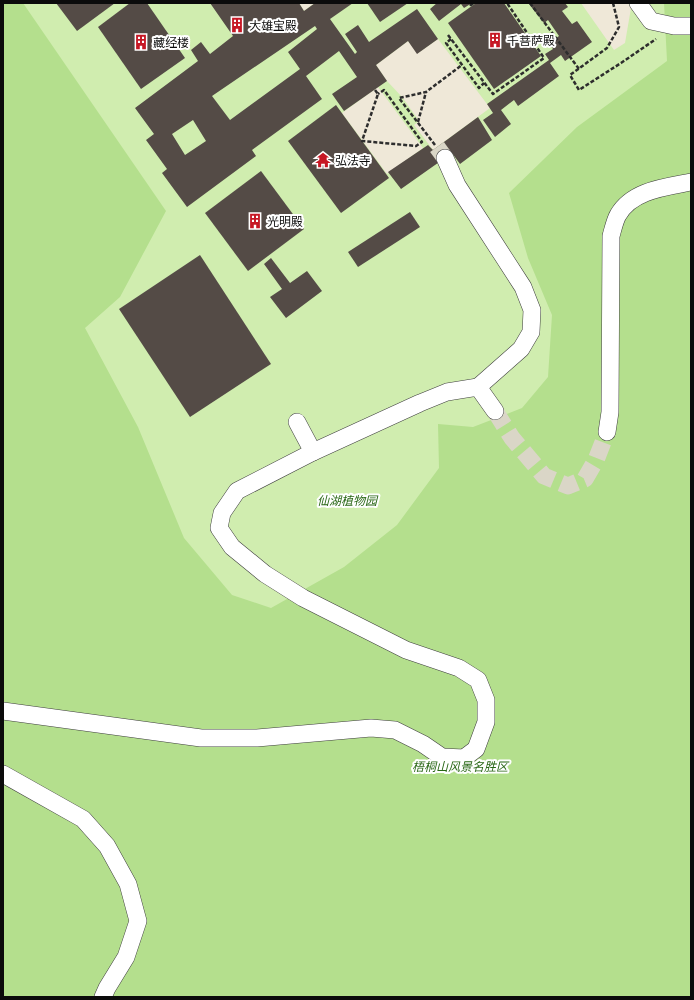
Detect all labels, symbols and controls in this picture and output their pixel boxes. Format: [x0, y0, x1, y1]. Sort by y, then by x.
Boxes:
building icon: 大雄宝殿 [228, 16, 246, 34]
place label: 大雄宝殿 [249, 16, 297, 34]
building icon: 千菩萨殿 [486, 31, 504, 49]
place label: 千菩萨殿 [507, 31, 555, 49]
building icon: 藏经楼 [132, 33, 150, 51]
place label: 藏经楼 [153, 33, 189, 51]
temple icon: 弘法寺 [314, 151, 332, 169]
place label: 弘法寺 [335, 151, 371, 169]
building icon: 光明殿 [246, 212, 264, 230]
place label: 光明殿 [267, 212, 303, 230]
park label: 仙湖植物园 [317, 491, 379, 509]
park label: 梧桐山风景名胜区 [412, 757, 510, 775]

